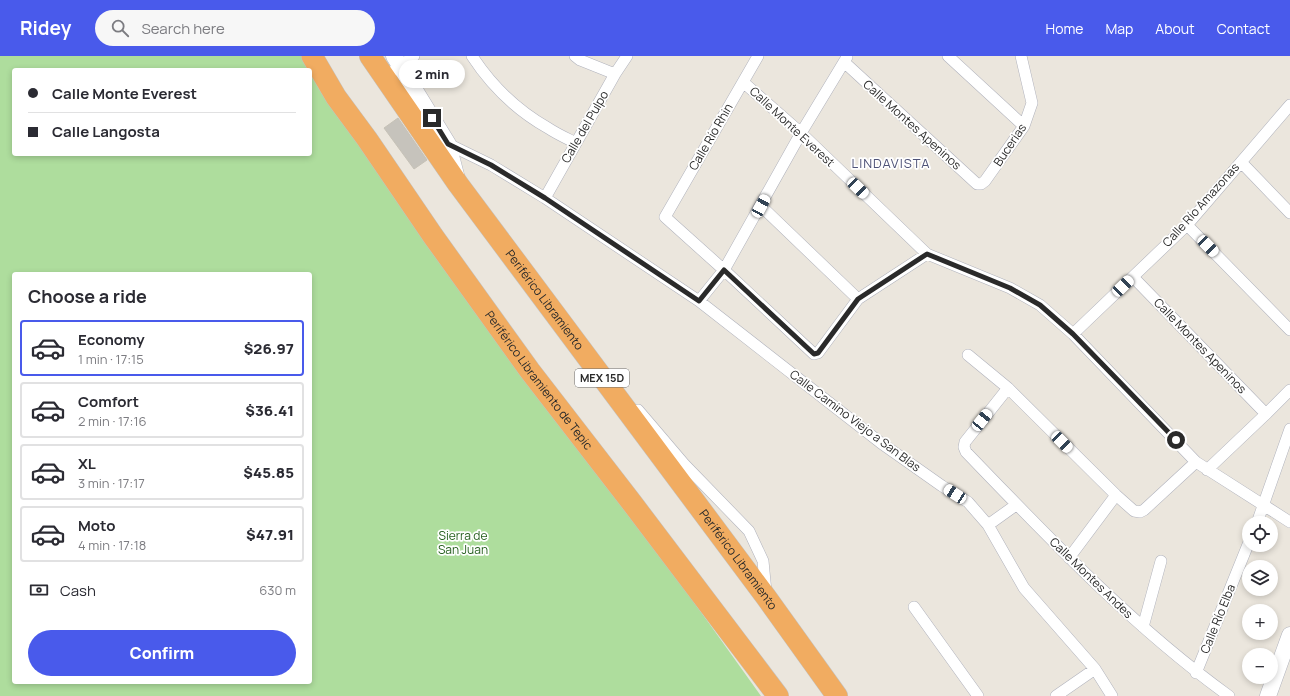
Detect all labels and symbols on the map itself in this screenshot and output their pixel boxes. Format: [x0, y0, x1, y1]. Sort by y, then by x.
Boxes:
callout: 2 min [399, 60, 465, 88]
street label: Calle Montes Apeninos [860, 76, 965, 173]
street label: Calle Monte Everest [746, 83, 839, 171]
street label: Calle del Pulpo [557, 87, 612, 166]
street label: Calle Río Rhin [685, 100, 737, 173]
route end [423, 109, 441, 127]
street label: Bucerias [989, 120, 1030, 169]
district label: LINDAVISTA [852, 154, 931, 172]
street label: Calle Río Amazonas [1158, 159, 1243, 250]
car [845, 175, 871, 201]
car [750, 193, 772, 219]
car [1195, 233, 1221, 259]
street label: Periférico Libramiento [502, 246, 588, 353]
car [1110, 273, 1136, 299]
street label: Calle Montes Apeninos [1150, 294, 1251, 397]
street label: Periférico Libramiento de Tepic [481, 307, 597, 453]
street label: Calle Camino Viejo a San Blas [786, 366, 924, 476]
road number: MEX 15D [575, 369, 629, 387]
car [970, 407, 994, 433]
car [1049, 429, 1075, 455]
route start [1167, 431, 1185, 449]
car [942, 482, 968, 506]
street label: Periférico Libramiento [696, 506, 782, 613]
park label: Sierra de San Juan [438, 527, 488, 558]
street label: Calle Montes Andes [1046, 533, 1137, 622]
street label: Calle Río Elba [1196, 582, 1239, 656]

